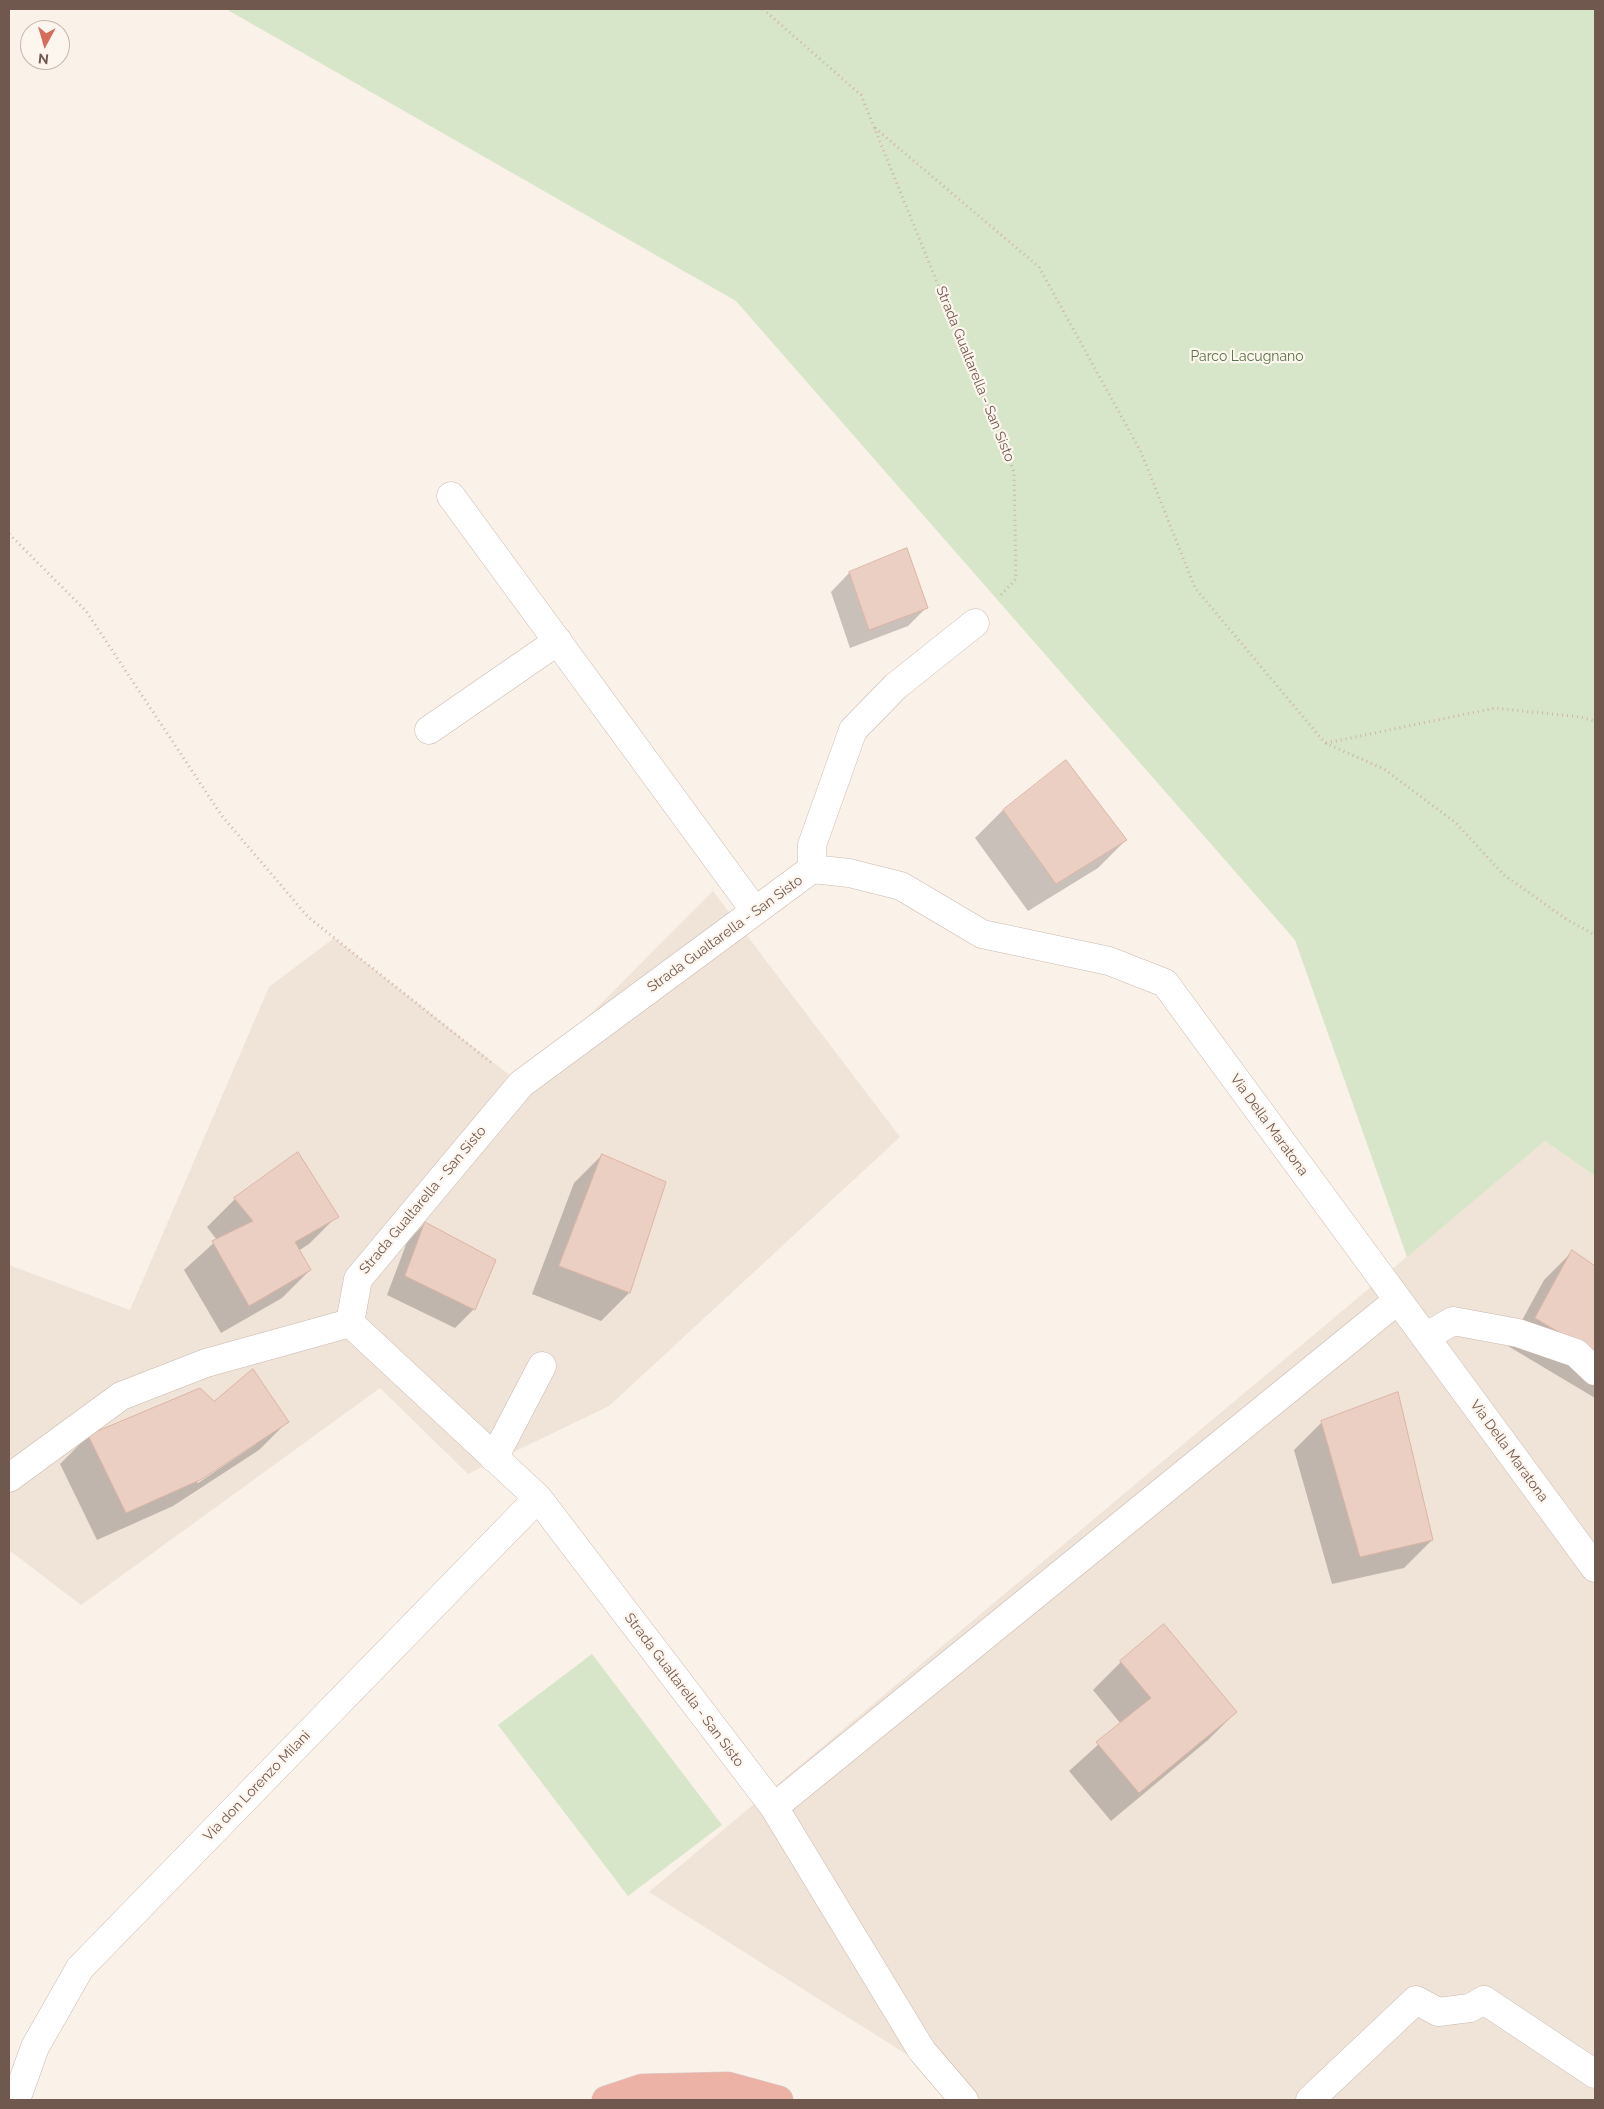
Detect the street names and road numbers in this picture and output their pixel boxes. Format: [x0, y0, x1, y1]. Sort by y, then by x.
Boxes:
street label: Strada Gualtarella - San Sisto [932, 284, 1018, 464]
street label: Strada Gualtarella - San Sisto [644, 872, 806, 996]
street label: Via Della Maratona [1226, 1071, 1312, 1179]
street label: Strada Gualtarella - San Sisto [356, 1123, 490, 1277]
street label: Via Della Maratona [1466, 1397, 1552, 1505]
street label: Strada Gualtarella - San Sisto [621, 1610, 747, 1770]
street label: Via don Lorenzo Milani [200, 1727, 314, 1845]

